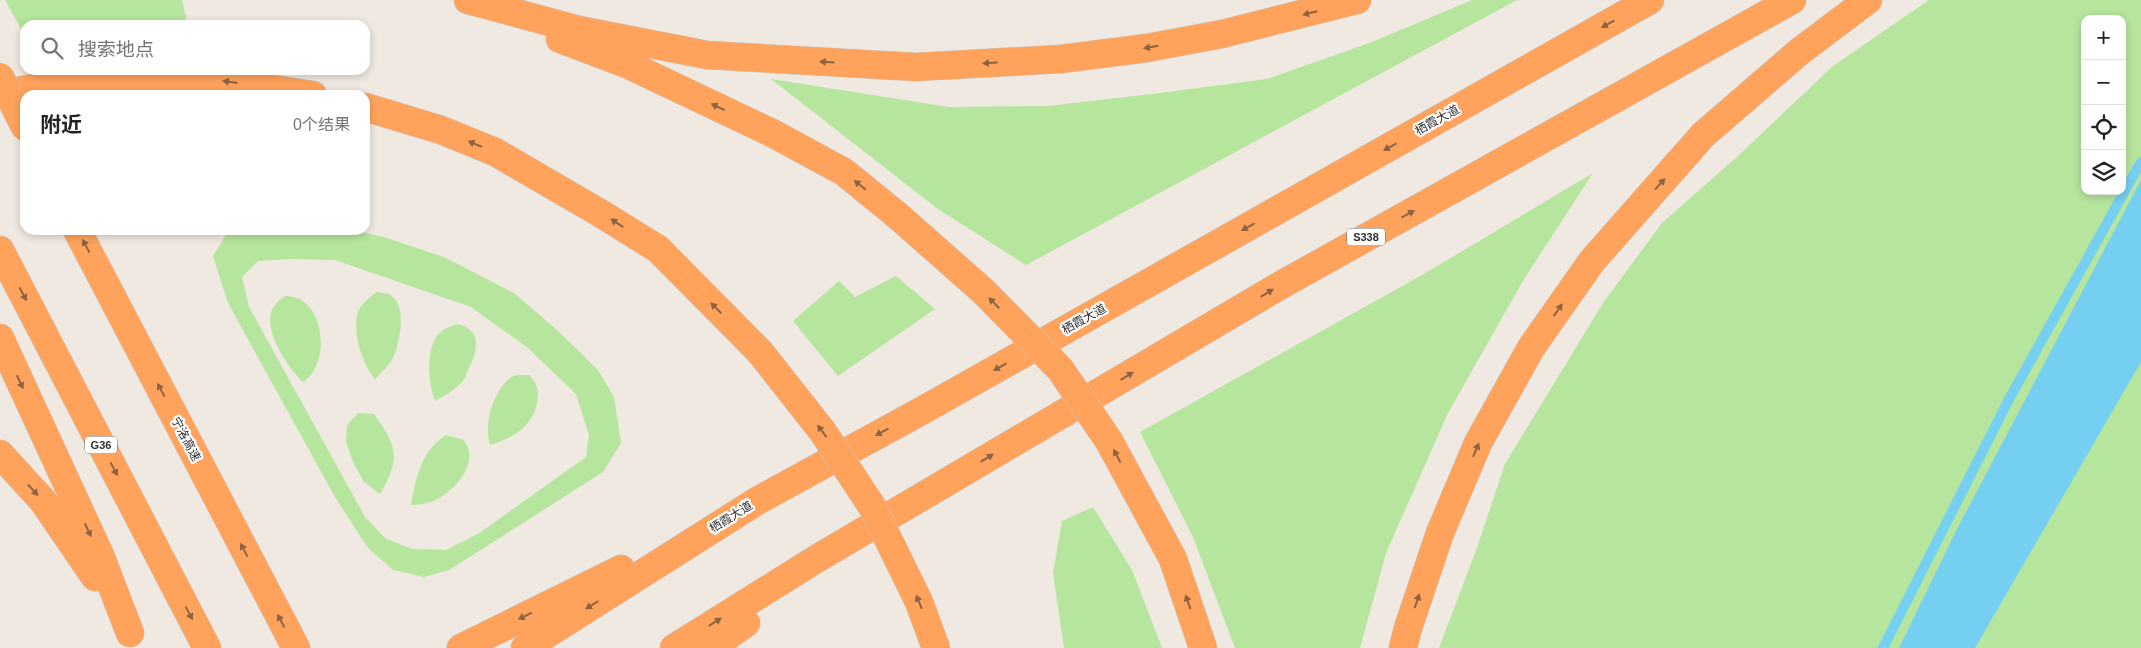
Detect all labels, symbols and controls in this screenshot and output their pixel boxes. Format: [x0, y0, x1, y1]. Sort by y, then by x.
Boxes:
one-way arrow [1302, 9, 1317, 17]
map controls [2081, 15, 2126, 195]
button: + [2081, 15, 2126, 60]
search box [20, 20, 370, 75]
one-way arrow [1600, 20, 1615, 28]
icon: search [38, 34, 66, 62]
text: 搜索地点 [78, 39, 154, 60]
one-way arrow [1143, 44, 1159, 52]
one-way arrow [819, 57, 835, 65]
one-way arrow [981, 59, 997, 67]
button: − [2081, 60, 2126, 105]
one-way arrow [222, 78, 238, 86]
street label: 栖霞大道 [1413, 102, 1461, 138]
one-way arrow [711, 103, 725, 111]
button: locate [2081, 105, 2126, 150]
text: 附近 [40, 113, 82, 136]
text: 0个结果 [293, 116, 350, 133]
one-way arrow [468, 139, 482, 147]
one-way arrow [1383, 142, 1396, 151]
button: layers [2081, 150, 2126, 195]
one-way arrow [1654, 179, 1666, 191]
one-way arrow [854, 180, 867, 191]
one-way arrow [1401, 210, 1416, 218]
one-way arrow [610, 218, 623, 228]
one-way arrow [1242, 222, 1255, 231]
road number: S338 [1347, 228, 1385, 246]
one-way arrow [82, 239, 90, 254]
one-way arrow [18, 287, 27, 300]
one-way arrow [1260, 289, 1273, 298]
one-way arrow [988, 297, 1000, 309]
street label: 栖霞大道 [1060, 301, 1108, 337]
one-way arrow [710, 302, 722, 314]
one-way arrow [1553, 303, 1563, 317]
one-way arrow [993, 362, 1007, 371]
one-way arrow [1120, 371, 1133, 380]
one-way arrow [17, 375, 25, 389]
one-way arrow [157, 383, 165, 398]
street label: 宁洛高速 [169, 415, 203, 463]
one-way arrow [817, 424, 827, 438]
one-way arrow [875, 428, 889, 437]
road number: G36 [85, 436, 117, 454]
one-way arrow [1472, 443, 1480, 457]
one-way arrow [1113, 448, 1121, 463]
one-way arrow [980, 454, 993, 463]
one-way arrow [110, 462, 118, 476]
one-way arrow [27, 483, 39, 495]
street label: 栖霞大道 [707, 498, 755, 536]
one-way arrow [84, 523, 92, 537]
one-way arrow [240, 543, 248, 557]
one-way arrow [1183, 594, 1191, 609]
one-way arrow [1414, 594, 1421, 609]
one-way arrow [914, 595, 922, 609]
one-way arrow [586, 601, 599, 610]
one-way arrow [185, 606, 193, 620]
one-way arrow [277, 613, 285, 628]
one-way arrow [518, 613, 532, 621]
one-way arrow [709, 617, 722, 627]

